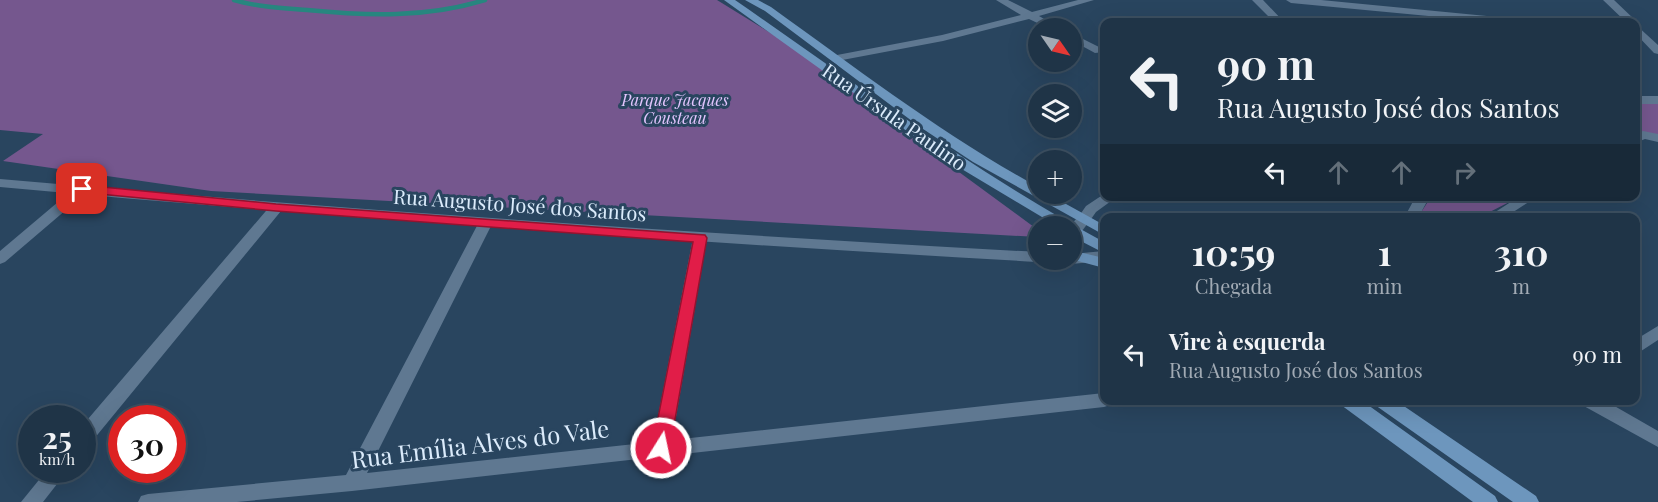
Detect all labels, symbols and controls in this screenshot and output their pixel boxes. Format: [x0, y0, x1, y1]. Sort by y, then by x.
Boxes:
north arrow [1028, 18, 1082, 72]
map controls [1028, 18, 1082, 270]
text: 90 m [1217, 35, 1315, 91]
icon: left [1118, 42, 1196, 120]
street label: Rua Úrsula Paulino [818, 56, 972, 176]
button: layers [1028, 84, 1082, 138]
park label: Parque Jacques Cousteau [620, 89, 729, 128]
text: Rua Augusto José dos Santos [1217, 89, 1560, 125]
button: + [1028, 150, 1082, 204]
icon: left [1259, 156, 1292, 189]
icon: ahead [1322, 156, 1355, 189]
icon: ahead [1385, 156, 1418, 189]
icon: right [1448, 156, 1481, 189]
pin [56, 163, 107, 214]
icon: arrive [65, 172, 98, 205]
street label: Rua Augusto José dos Santos [393, 182, 647, 226]
button: − [1028, 216, 1082, 270]
text: 10:59 [1191, 227, 1275, 275]
text: 1 [1378, 227, 1392, 275]
text: 310 [1494, 227, 1548, 275]
text: Chegada [1195, 272, 1272, 299]
text: min [1367, 272, 1402, 299]
text: m [1512, 272, 1530, 299]
text: Vire à esquerda [1169, 326, 1326, 356]
icon: left [1118, 338, 1151, 371]
text: 90 m [1573, 339, 1622, 369]
text: Rua Augusto José dos Santos [1169, 356, 1423, 383]
speed limit sign: 30 [108, 405, 186, 483]
street label: Rua Emília Alves do Vale [349, 411, 611, 475]
position arrow [629, 416, 693, 480]
text: 25 [42, 417, 72, 457]
text: km/h [39, 449, 75, 469]

